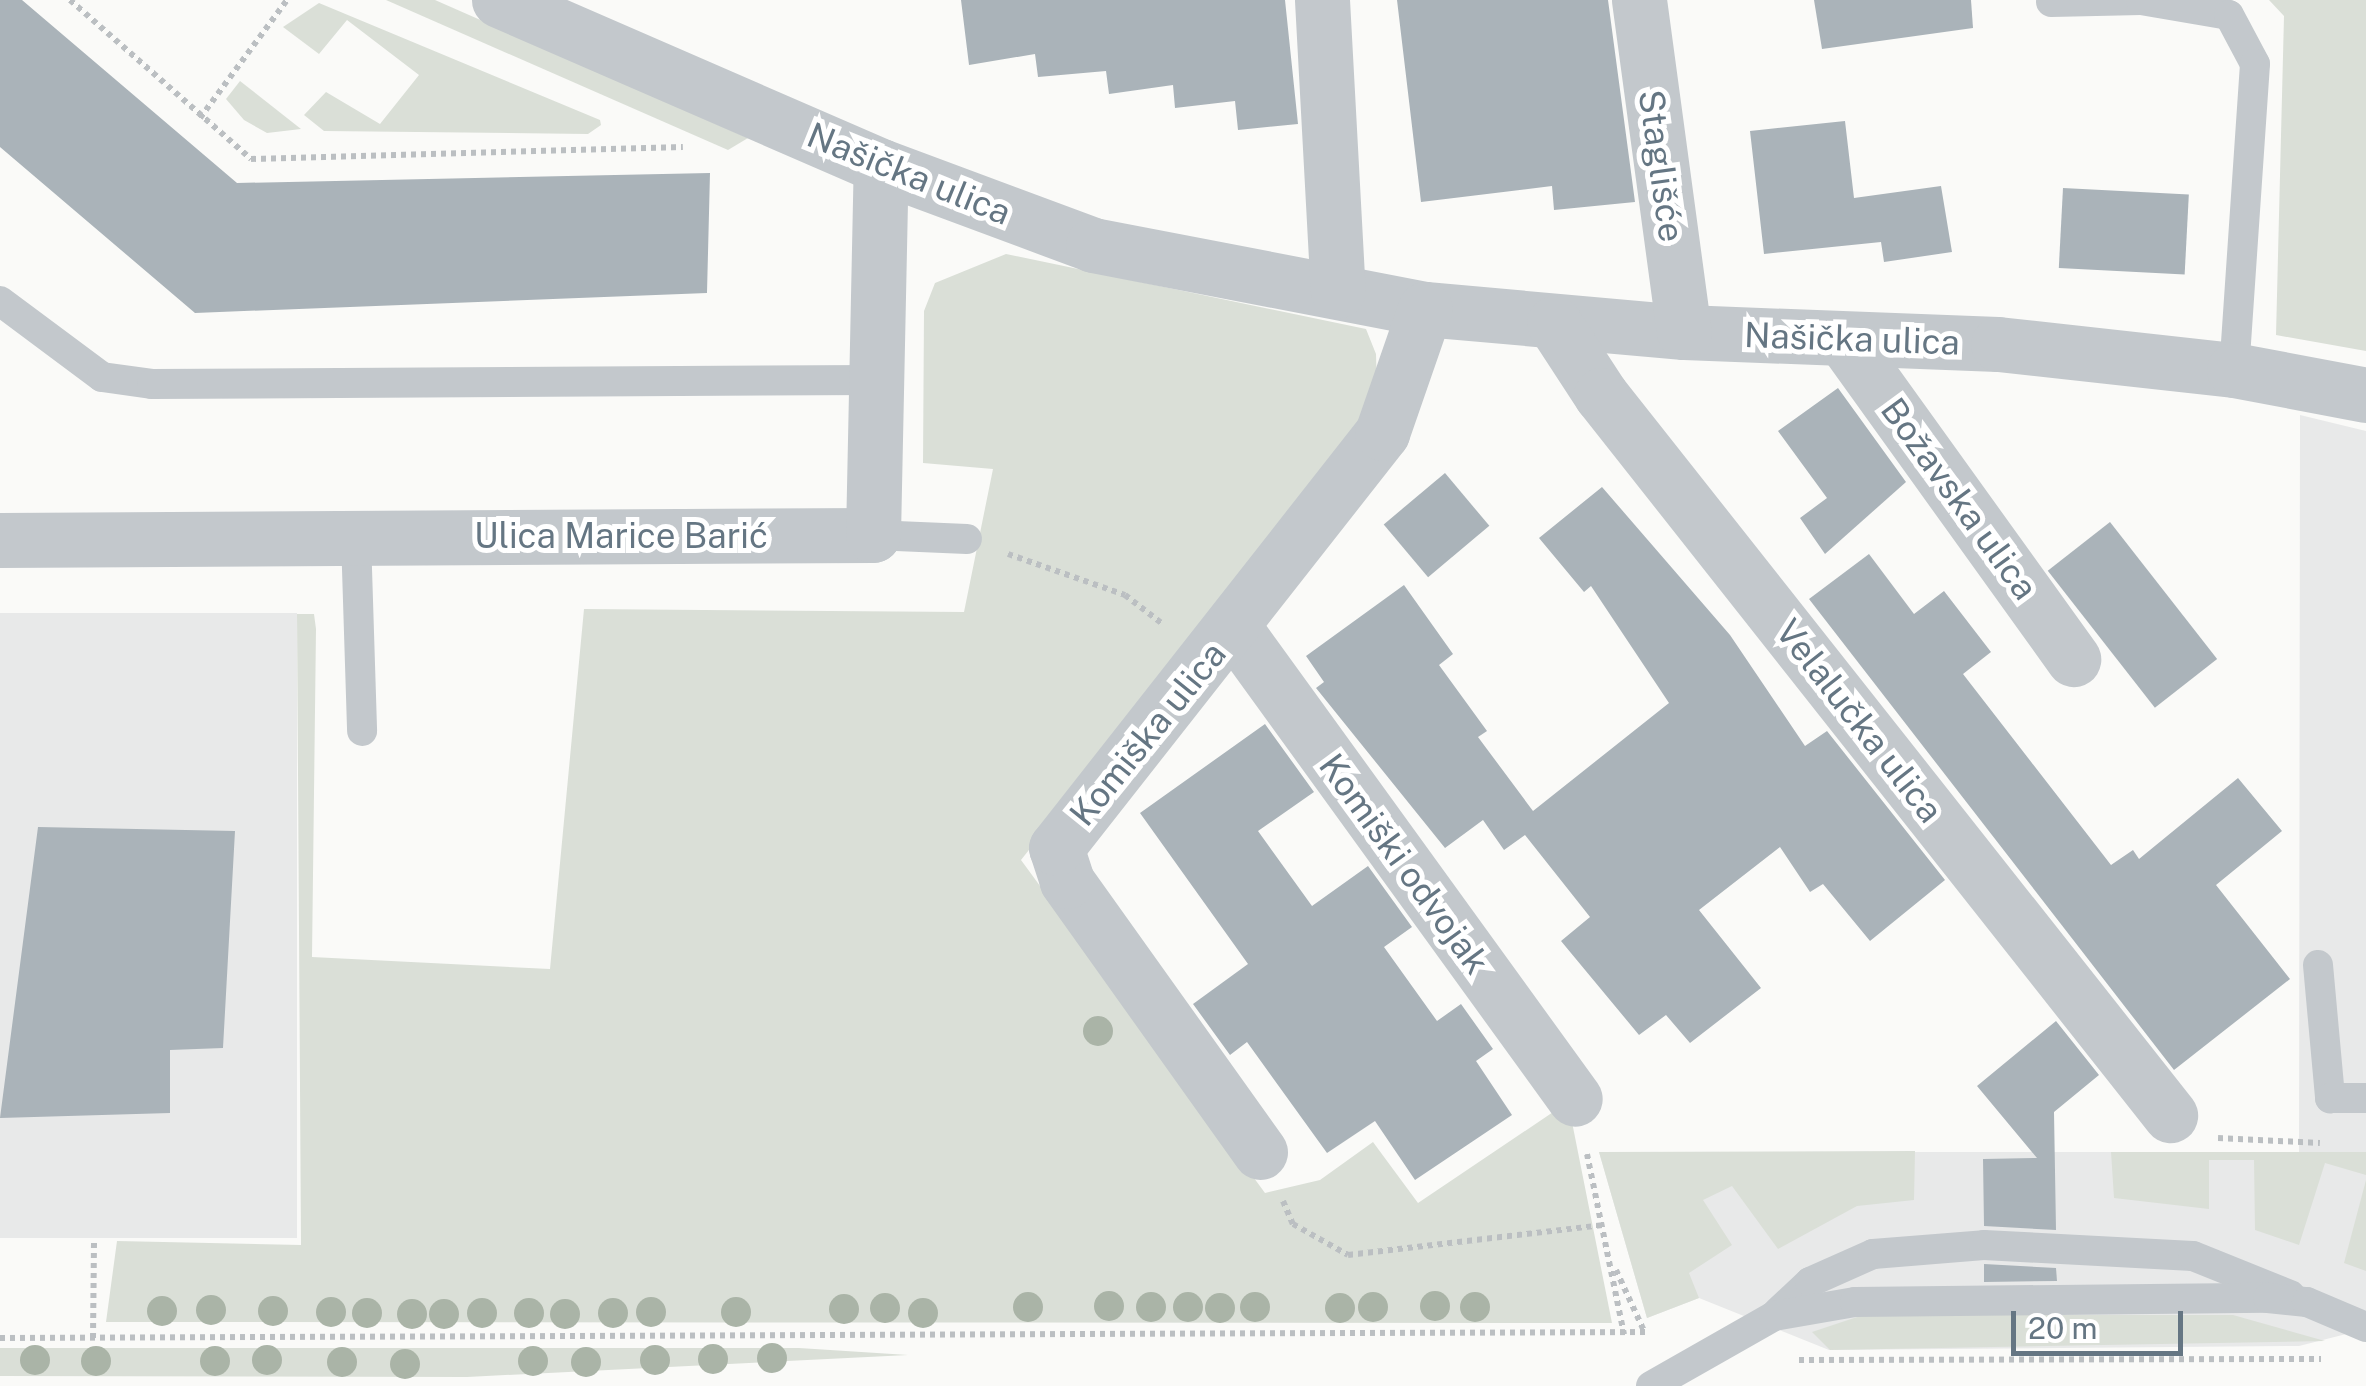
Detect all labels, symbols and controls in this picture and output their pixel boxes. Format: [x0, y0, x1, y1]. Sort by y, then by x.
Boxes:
street label: Staglišće [1630, 87, 1692, 245]
street label: Našička ulica [801, 114, 1017, 234]
street label: Našička ulica [1743, 314, 1961, 364]
street label: Božavska ulica [1872, 390, 2046, 608]
street label: Ulica Marice Barić [474, 515, 768, 557]
street label: Velalučka ulica [1767, 611, 1951, 831]
street label: Komiška ulica [1061, 634, 1235, 834]
street label: Komiški odvojak [1310, 746, 1498, 982]
scale bar [2016, 1291, 2188, 1353]
text: 20 m [2028, 1310, 2097, 1346]

